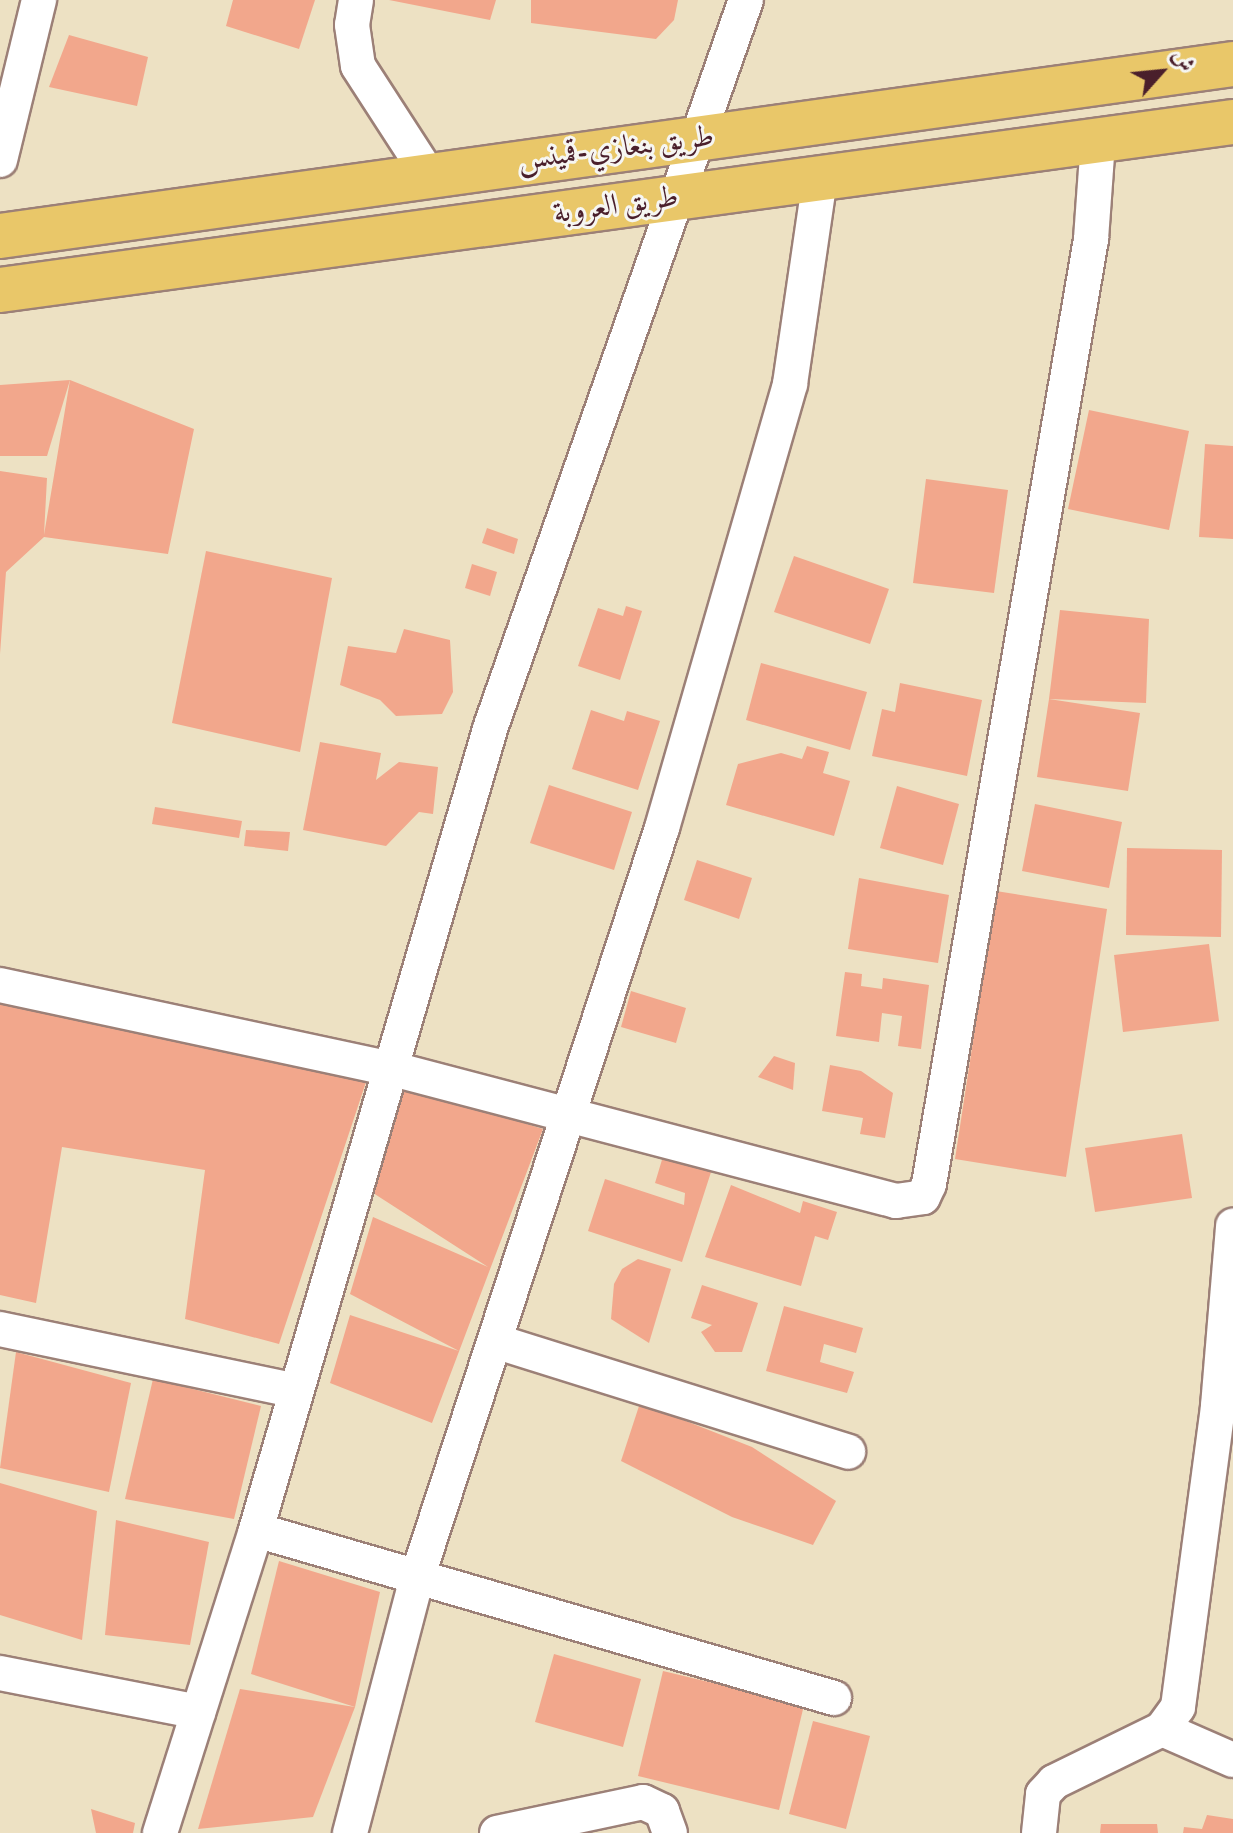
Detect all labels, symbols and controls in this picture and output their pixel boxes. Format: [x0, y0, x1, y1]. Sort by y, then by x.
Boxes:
north arrow [1121, 32, 1201, 112]
text: ش [1166, 45, 1200, 77]
street label: طريق بنغازي-قمينس [516, 119, 716, 179]
street label: طريق العروبة [551, 179, 681, 233]

